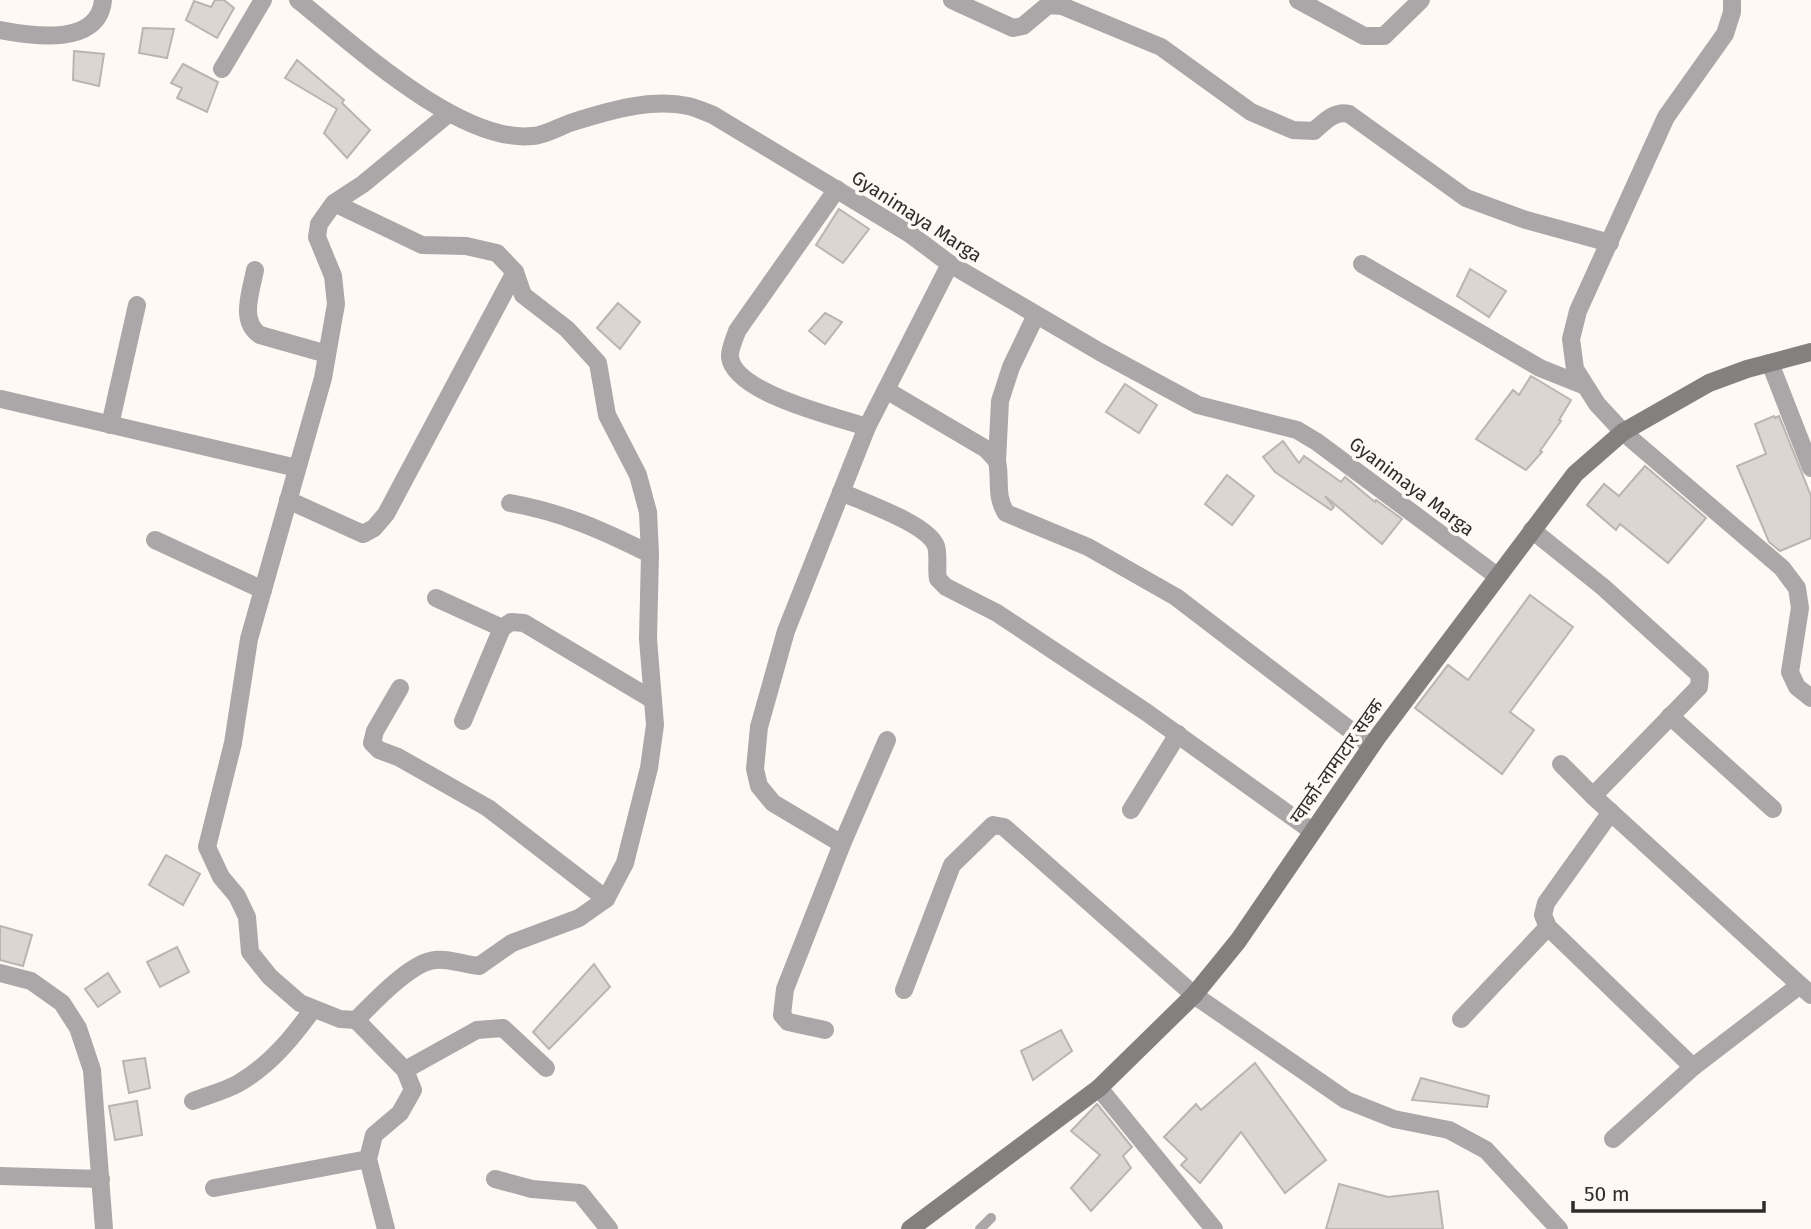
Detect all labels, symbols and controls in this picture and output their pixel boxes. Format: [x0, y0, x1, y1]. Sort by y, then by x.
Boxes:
street label: Gyanimaya Marga [847, 166, 986, 267]
street label: Gyanimaya Marga [1345, 432, 1479, 541]
street label: ग्वार्को-लामाटार सडक [1285, 694, 1388, 828]
scale bar [1573, 1170, 1764, 1214]
text: 50 m [1584, 1181, 1630, 1207]

